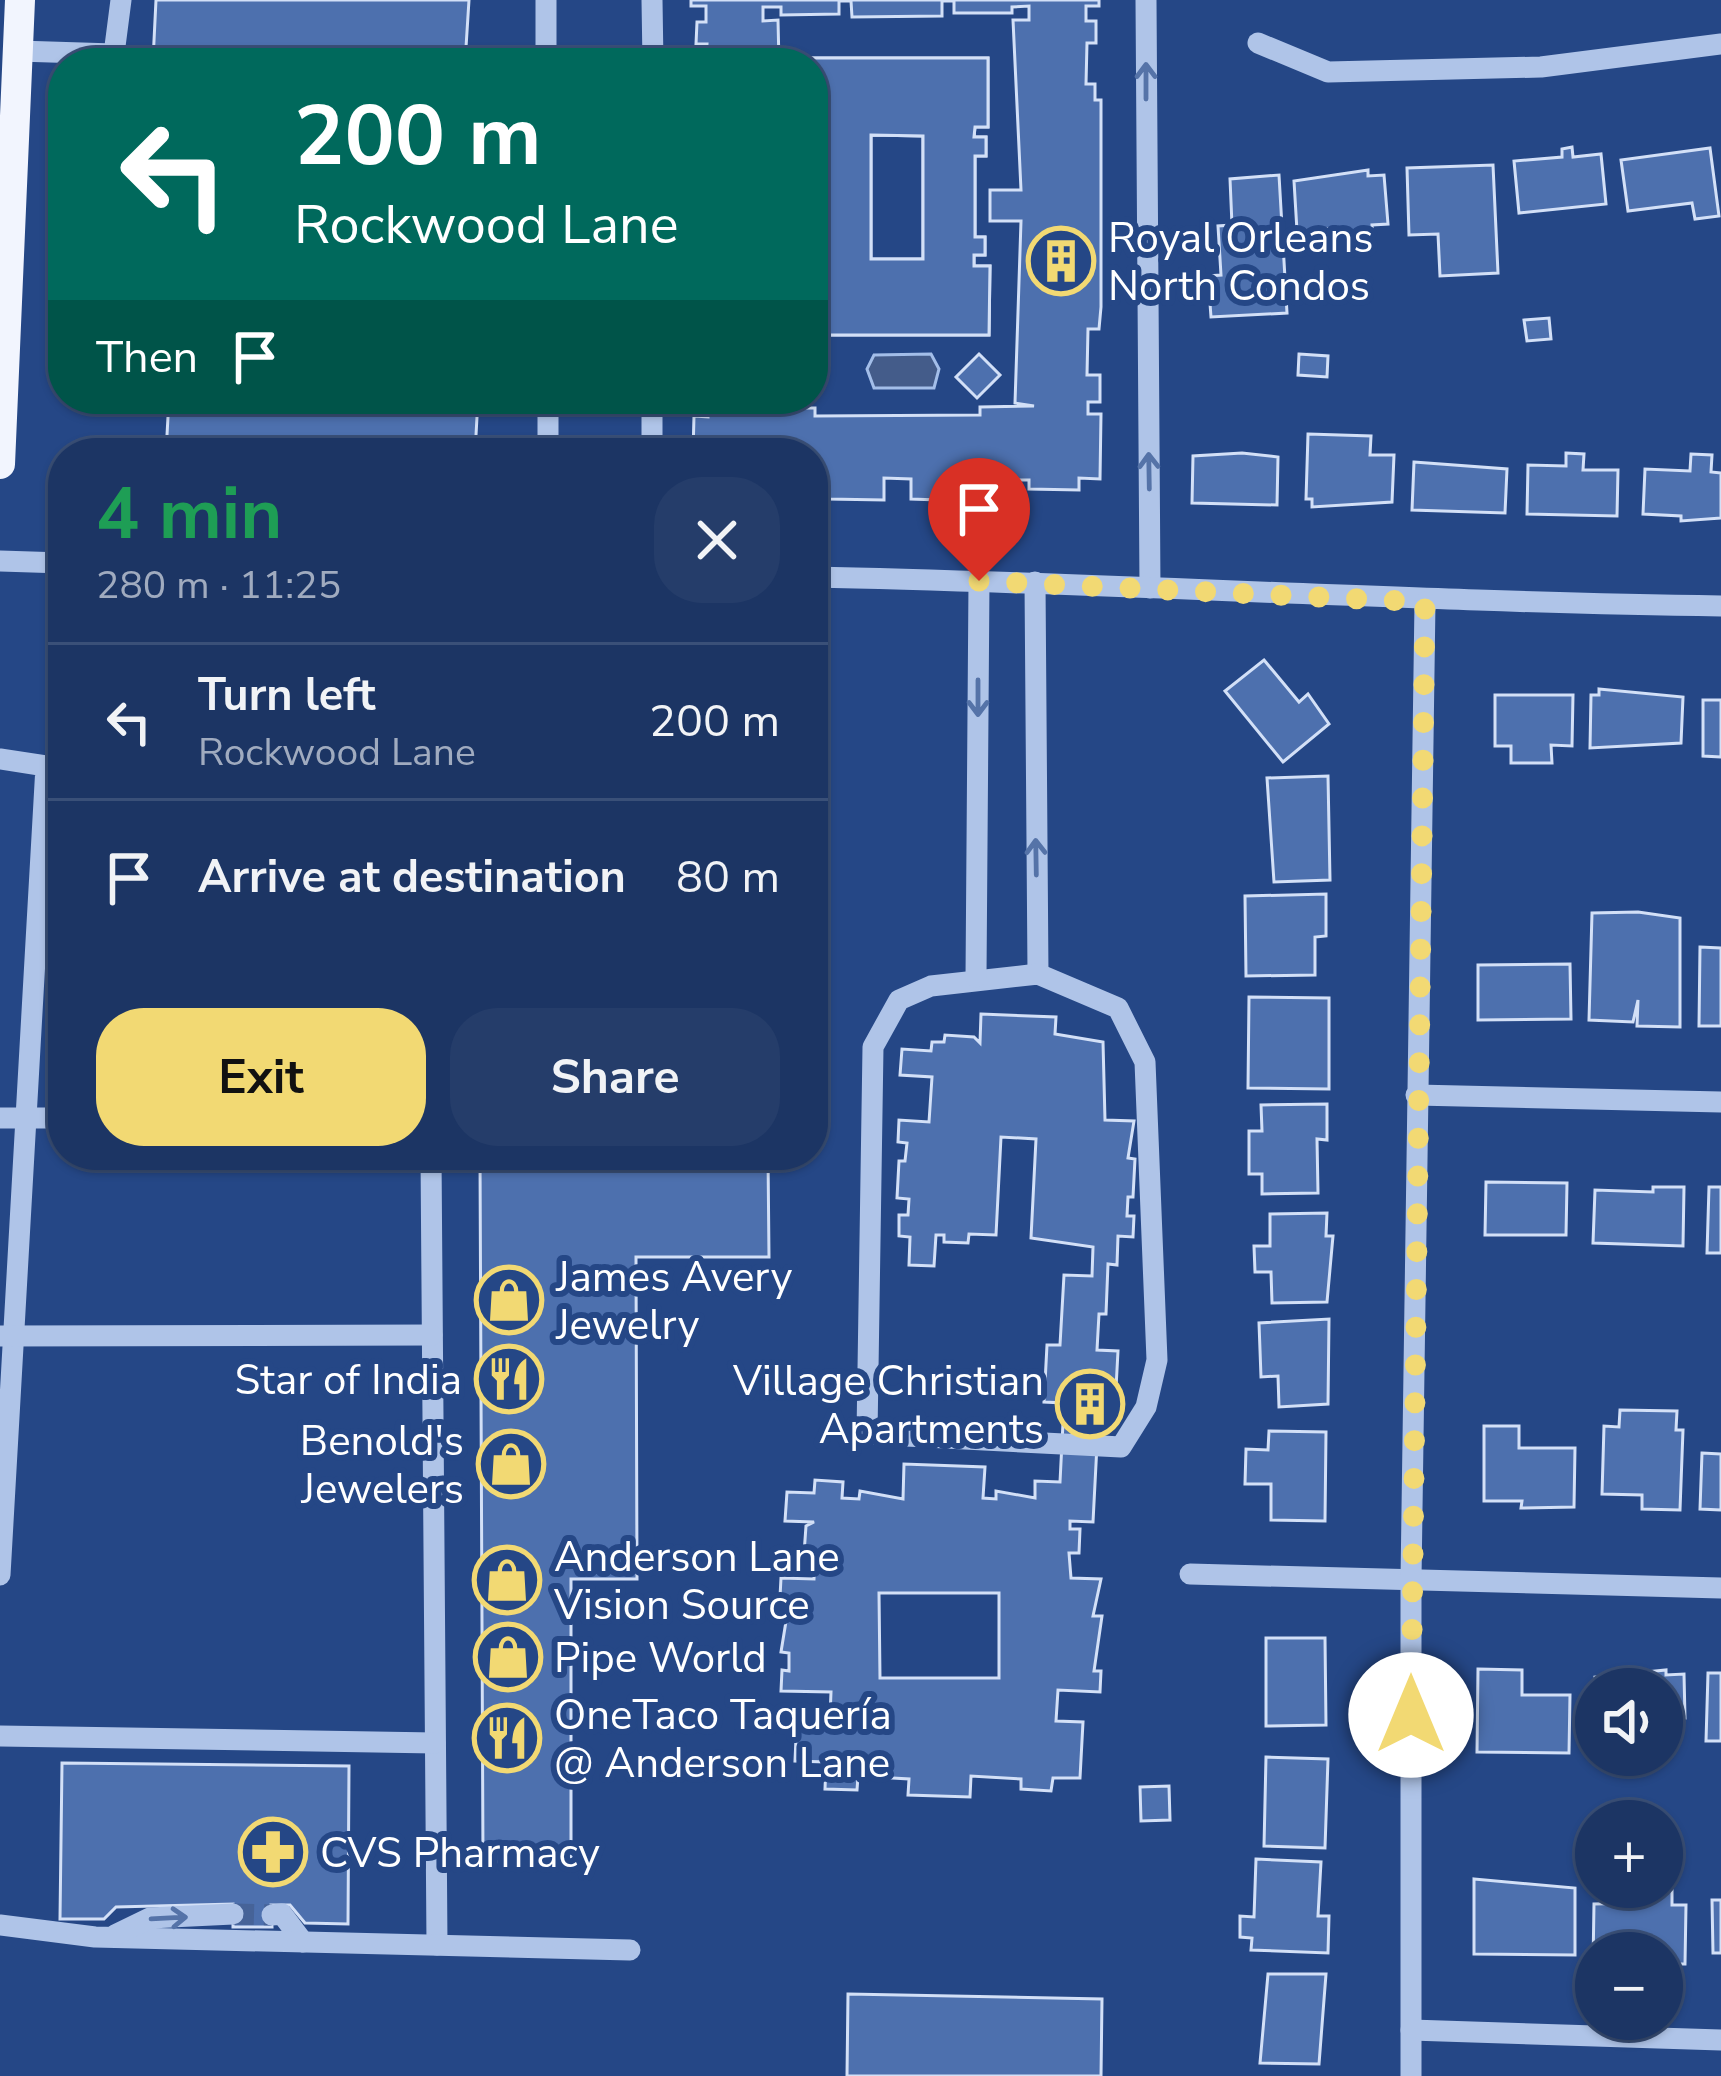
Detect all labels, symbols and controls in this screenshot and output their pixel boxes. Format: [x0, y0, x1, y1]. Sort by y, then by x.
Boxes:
one-way arrow [1135, 62, 1157, 101]
text: 200 m [294, 79, 542, 194]
icon: left [96, 96, 252, 252]
text: Rockwood Lane [294, 188, 678, 262]
place label: Royal Orleans North Condos [1108, 210, 1373, 315]
building icon: Royal Orleans North Condos [1026, 226, 1096, 296]
icon: arrive [222, 324, 288, 390]
text: Then [96, 327, 198, 388]
one-way arrow [1138, 452, 1160, 491]
pin [928, 458, 1030, 581]
text: 4 min [96, 465, 282, 563]
icon: arrive [946, 476, 1012, 542]
button: close [654, 477, 780, 603]
text: 280 m · 11:25 [96, 559, 341, 612]
text: Turn left [198, 665, 376, 726]
one-way arrow [967, 678, 990, 717]
icon: left [96, 689, 162, 755]
text: 200 m [649, 691, 780, 752]
text: Rockwood Lane [198, 726, 476, 779]
one-way arrow [1024, 838, 1047, 877]
icon: arrive [96, 845, 162, 911]
text: Arrive at destination [198, 847, 626, 908]
text: 80 m [676, 847, 780, 908]
button: Exit [96, 1008, 426, 1146]
button: Share [450, 1008, 780, 1146]
place label: James Avery Jewelry [555, 1249, 793, 1354]
shop icon: James Avery Jewelry [474, 1265, 544, 1335]
restaurant icon: Star of India [474, 1344, 544, 1414]
place label: Star of India [234, 1352, 462, 1409]
place label: Village Christian Apartments [732, 1353, 1044, 1458]
building icon: Village Christian Apartments [1055, 1369, 1125, 1439]
place label: Benold's Jewelers [300, 1413, 464, 1518]
shop icon: Benold's Jewelers [476, 1429, 546, 1499]
place label: Anderson Lane Vision Source [553, 1529, 840, 1634]
shop icon: Anderson Lane Vision Source [472, 1545, 542, 1615]
shop icon: Pipe World [473, 1622, 543, 1692]
place label: Pipe World [554, 1630, 767, 1687]
position arrow [1348, 1652, 1474, 1778]
map controls [1575, 1668, 1683, 2040]
button: sound [1575, 1668, 1683, 1776]
place label: OneTaco Taquería @ Anderson Lane [554, 1687, 892, 1792]
restaurant icon: OneTaco Taquería @ Anderson Lane [472, 1703, 542, 1773]
button: + [1575, 1800, 1683, 1908]
pharmacy icon: CVS Pharmacy [238, 1817, 308, 1887]
place label: CVS Pharmacy [320, 1825, 600, 1882]
one-way arrow [149, 1906, 188, 1929]
button: − [1575, 1932, 1683, 2040]

